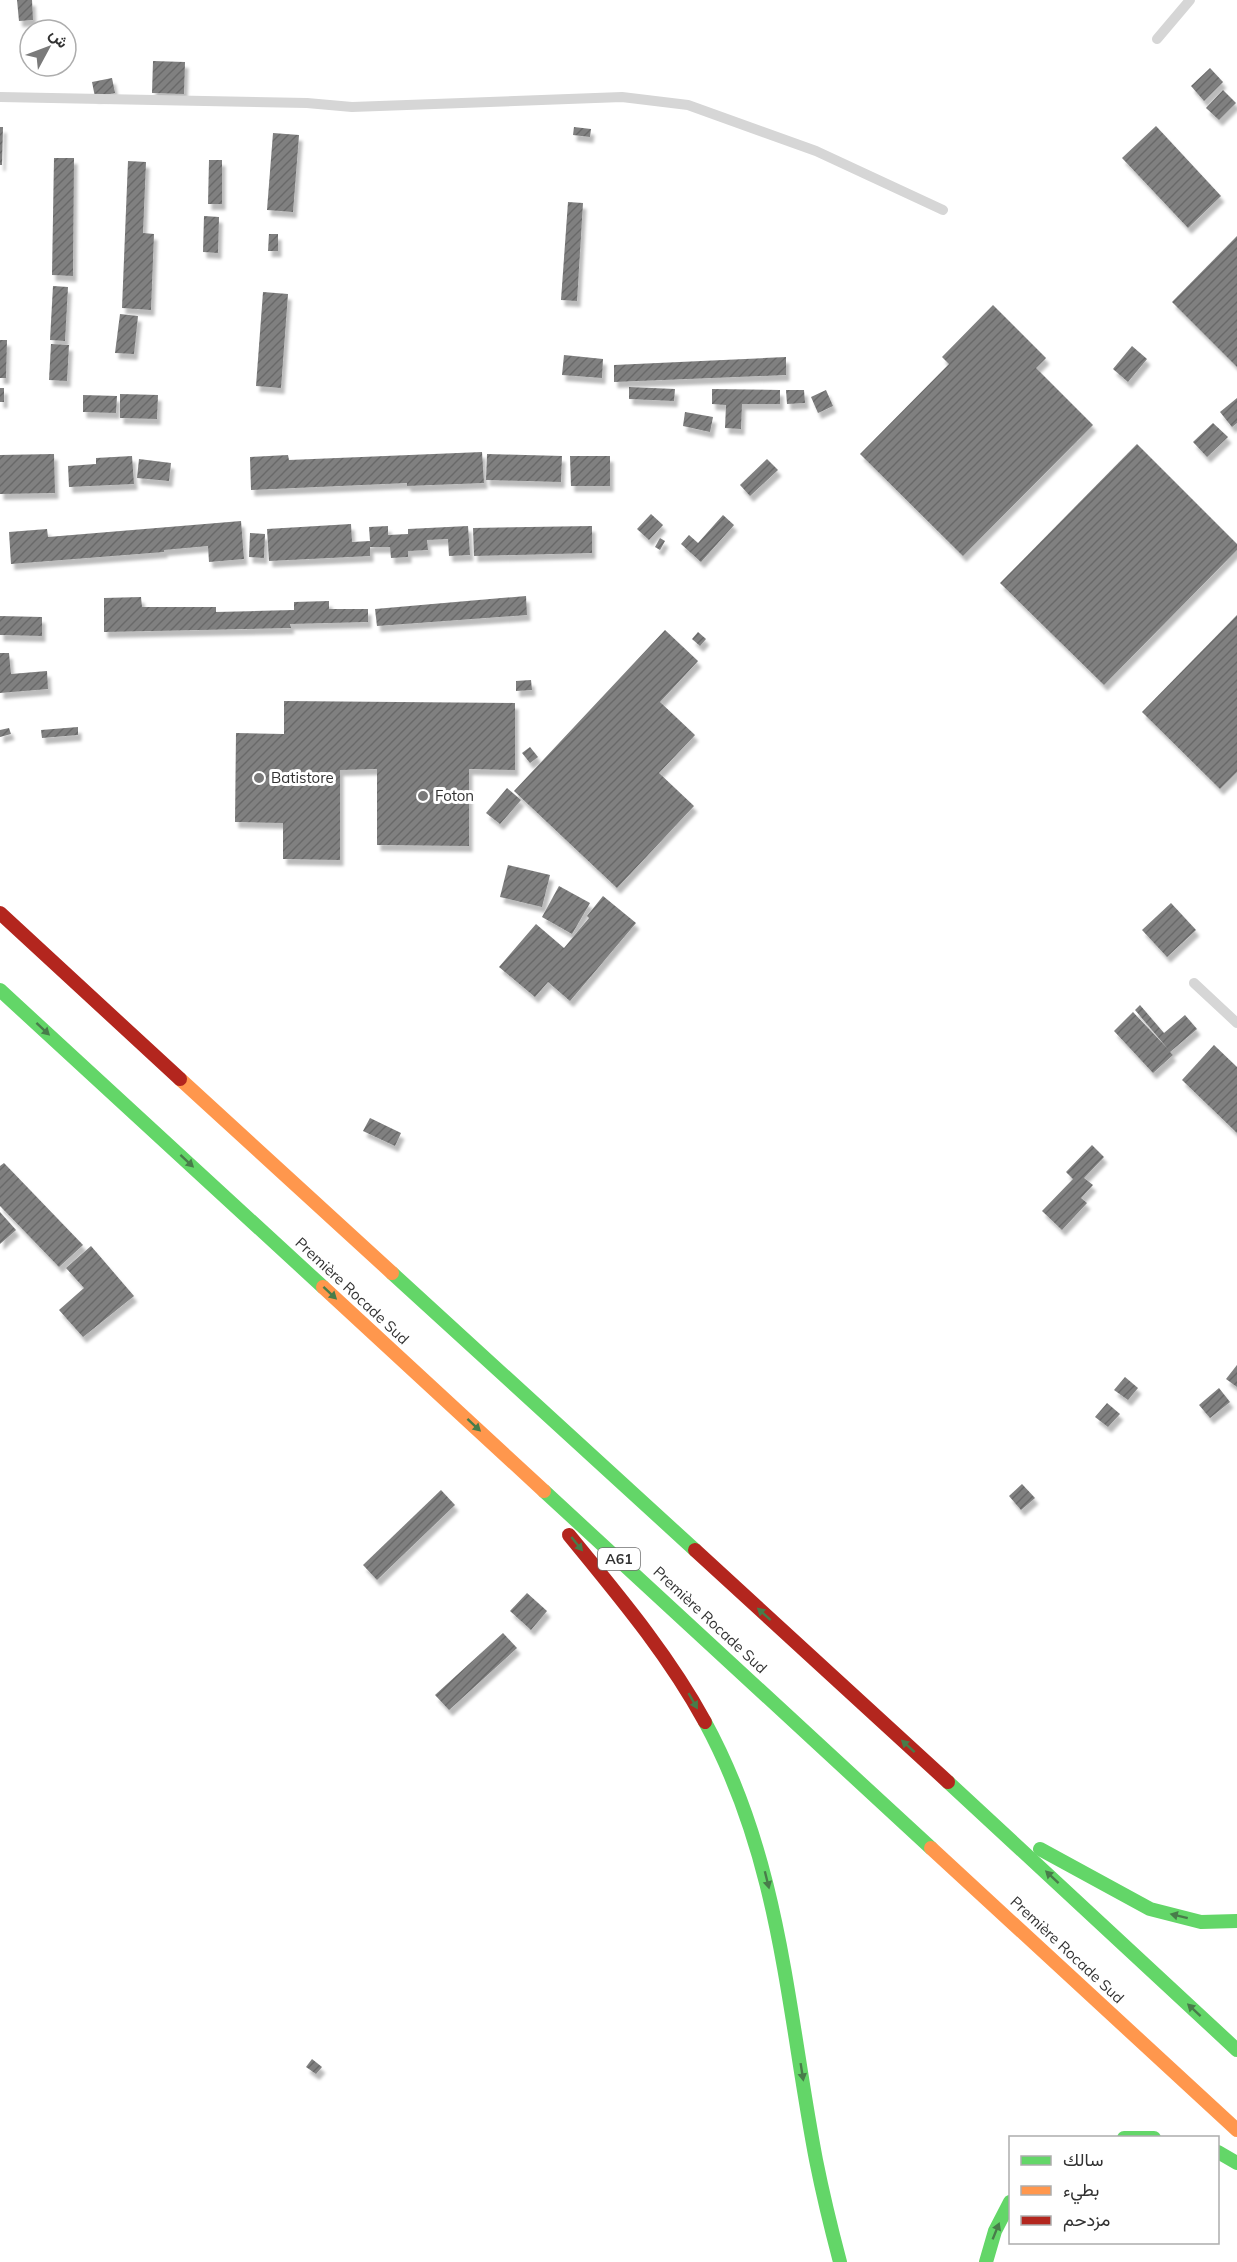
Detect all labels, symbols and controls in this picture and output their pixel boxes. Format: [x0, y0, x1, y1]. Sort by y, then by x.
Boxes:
north arrow [18, 18, 78, 78]
text: ش [45, 24, 73, 52]
place label: Batistore [271, 768, 334, 787]
marker: Batistore [252, 771, 266, 785]
place label: Foton [435, 786, 474, 805]
marker: Foton [416, 789, 430, 803]
one-way arrow [36, 1022, 50, 1036]
one-way arrow [179, 1154, 194, 1168]
street label: Première Rocade Sud [291, 1233, 413, 1348]
one-way arrow [322, 1286, 337, 1299]
one-way arrow [466, 1418, 481, 1431]
one-way arrow [570, 1537, 582, 1552]
road number: A61 [598, 1548, 640, 1570]
street label: Première Rocade Sud [649, 1562, 771, 1677]
one-way arrow [757, 1608, 772, 1621]
one-way arrow [687, 1693, 698, 1709]
one-way arrow [901, 1740, 916, 1753]
one-way arrow [762, 1871, 772, 1890]
one-way arrow [1045, 1871, 1060, 1884]
street label: Première Rocade Sud [1006, 1892, 1128, 2007]
one-way arrow [1170, 1911, 1188, 1921]
one-way arrow [1188, 2004, 1202, 2018]
one-way arrow [797, 2063, 806, 2082]
legend [1009, 2136, 1219, 2244]
text: سالك [1063, 2148, 1103, 2171]
text: بطيء [1063, 2178, 1099, 2205]
text: مزدحم [1063, 2208, 1110, 2232]
one-way arrow [992, 2222, 1001, 2240]

